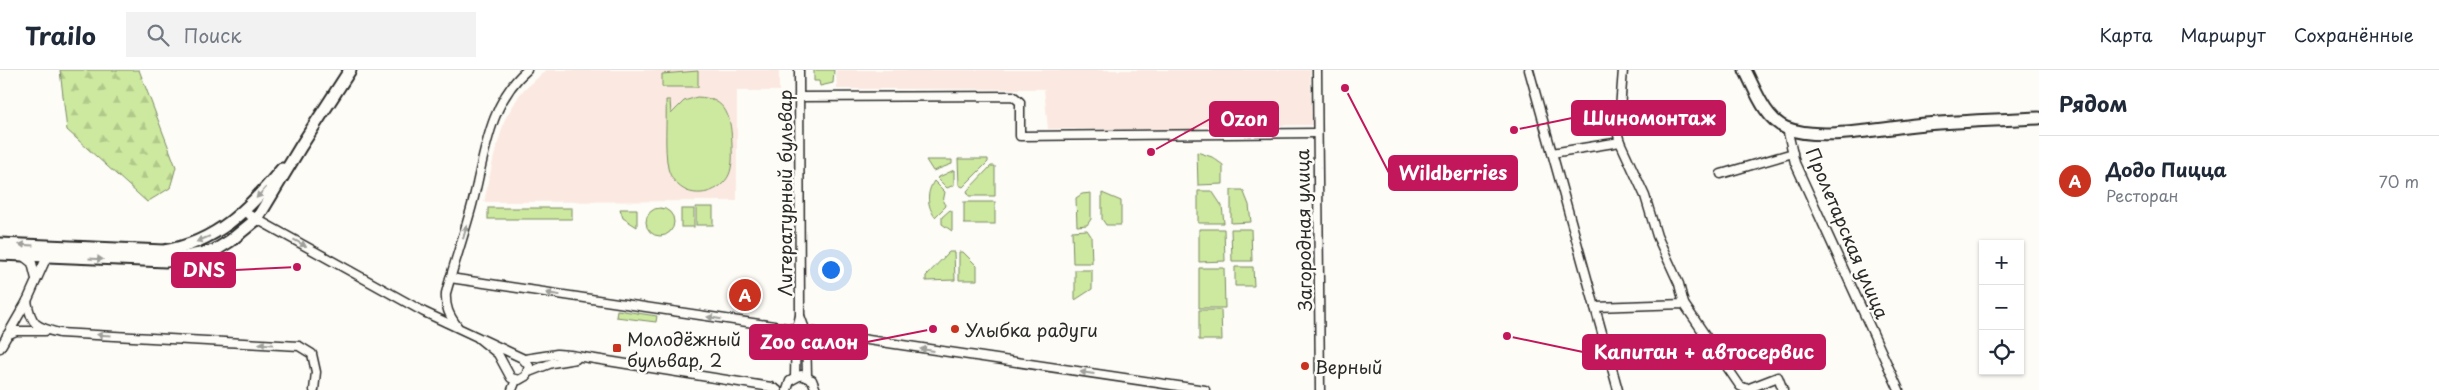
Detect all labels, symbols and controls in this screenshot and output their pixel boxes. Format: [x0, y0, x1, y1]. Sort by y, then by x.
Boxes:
search box [126, 12, 476, 57]
text: Trailo [25, 17, 96, 53]
icon: search [144, 21, 172, 49]
text: Поиск [184, 21, 242, 49]
text: Карта [2100, 21, 2152, 48]
text: Маршрут [2180, 21, 2266, 48]
text: Сохранённые [2294, 21, 2414, 48]
text: Рядом [2059, 87, 2127, 119]
street label: Литературный бульвар [771, 90, 798, 296]
callout: Шиномонтаж [1572, 101, 1725, 135]
callout: Ozon [1210, 102, 1278, 136]
text: Шиномонтаж [1582, 103, 1716, 131]
text: Ozon [1220, 104, 1268, 132]
street label: Пролетарская улица [1800, 143, 1897, 323]
street label: Загородная улица [1288, 148, 1318, 311]
text: Додо Пицца [2106, 155, 2227, 183]
callout: Wildberries [1389, 156, 1517, 190]
text: Wildberries [1399, 158, 1507, 186]
text: A [2069, 169, 2081, 193]
text: 70 m [2379, 169, 2419, 193]
text: Ресторан [2106, 183, 2179, 207]
one-way arrow [256, 186, 267, 199]
one-way arrow [461, 224, 469, 239]
one-way arrow [195, 235, 210, 243]
one-way arrow [292, 239, 307, 247]
map controls [1979, 240, 2024, 375]
button: + [1979, 240, 2024, 285]
one-way arrow [17, 241, 33, 249]
callout: DNS [172, 253, 235, 287]
one-way arrow [89, 255, 105, 263]
text: DNS [183, 255, 225, 283]
your location [818, 257, 844, 283]
pin: A [729, 276, 761, 314]
button: − [1979, 285, 2024, 330]
one-way arrow [545, 290, 561, 298]
one-way arrow [705, 314, 721, 322]
place label: Улыбка радуги [965, 316, 1098, 343]
marker: Улыбка радуги [949, 323, 961, 335]
place label: Молодёжный бульвар, 2 [627, 325, 741, 373]
callout: Zoo салон [750, 325, 867, 359]
text: Zoo салон [760, 327, 858, 355]
button: locate [1979, 330, 2024, 375]
one-way arrow [96, 331, 112, 339]
callout: Капитан + автосервис [1583, 335, 1825, 369]
text: Капитан + автосервис [1594, 337, 1814, 365]
one-way arrow [258, 340, 274, 348]
marker: Молодёжный бульвар, 2 [611, 342, 623, 354]
one-way arrow [918, 345, 934, 353]
place label: Верный [1315, 353, 1382, 380]
marker: Верный [1299, 360, 1311, 372]
one-way arrow [1079, 369, 1095, 377]

